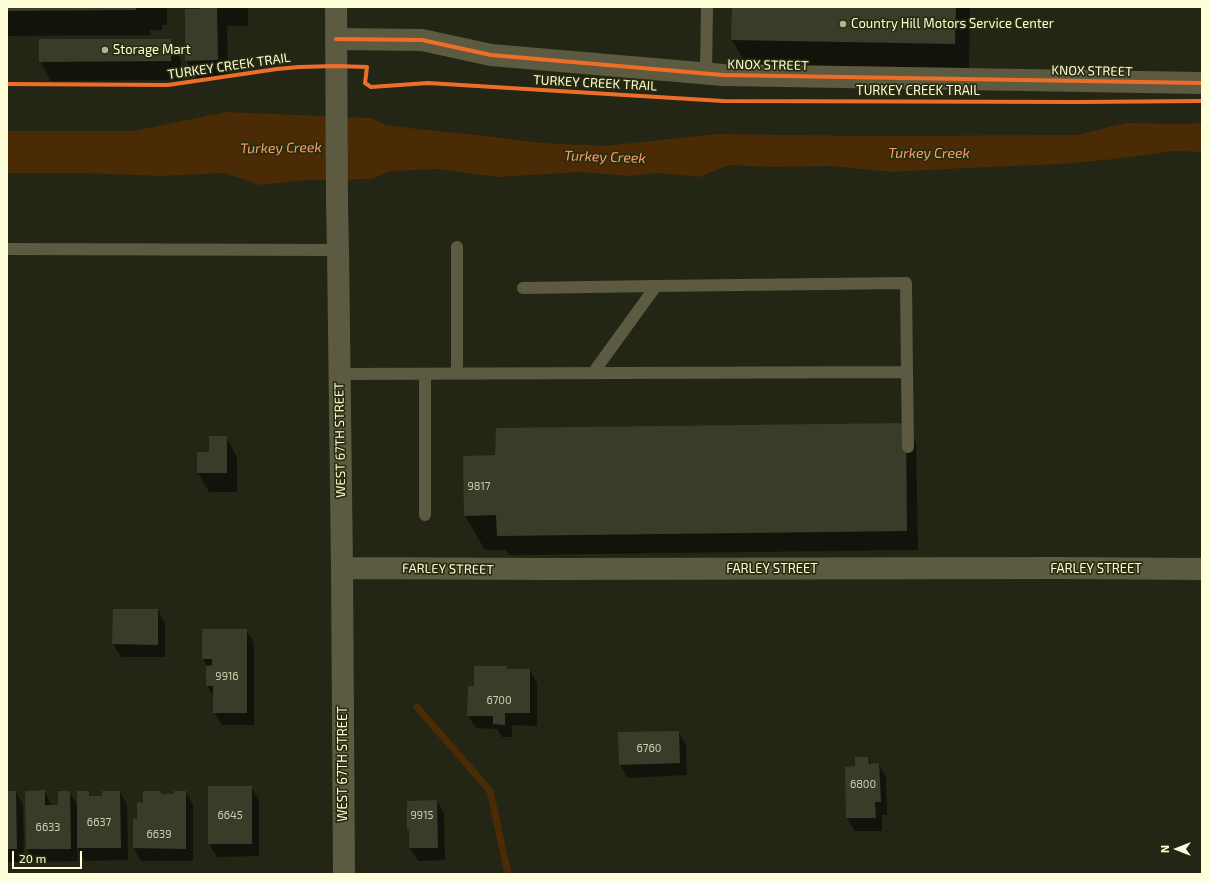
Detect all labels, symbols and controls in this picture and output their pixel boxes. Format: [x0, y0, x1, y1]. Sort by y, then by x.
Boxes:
place label: Country Hill Motors Service Center [851, 16, 1054, 32]
marker: Country Hill Motors Service Center [838, 19, 848, 29]
place label: Storage Mart [113, 42, 191, 58]
marker: Storage Mart [100, 45, 110, 55]
street label: TURKEY CREEK TRAIL [167, 50, 291, 82]
street label: KNOX STREET [727, 56, 809, 74]
street label: KNOX STREET [1051, 62, 1133, 80]
street label: TURKEY CREEK TRAIL [533, 72, 657, 94]
street label: TURKEY CREEK TRAIL [856, 83, 980, 99]
water label: Turkey Creek [240, 139, 322, 157]
water label: Turkey Creek [888, 145, 970, 161]
water label: Turkey Creek [564, 147, 646, 167]
street label: WEST 67TH STREET [331, 382, 349, 498]
house number: 9817 [468, 479, 490, 493]
street label: FARLEY STREET [402, 560, 494, 578]
street label: FARLEY STREET [726, 561, 818, 577]
street label: FARLEY STREET [1050, 561, 1142, 577]
house number: 9916 [215, 669, 239, 683]
house number: 6700 [486, 693, 512, 707]
street label: WEST 67TH STREET [335, 706, 351, 822]
house number: 6760 [637, 741, 661, 755]
house number: 6800 [850, 777, 876, 791]
house number: 6645 [217, 808, 243, 822]
house number: 9915 [411, 808, 433, 822]
house number: 6637 [87, 815, 111, 829]
house number: 6633 [36, 820, 60, 834]
house number: 6639 [147, 827, 171, 841]
north arrow [1157, 829, 1197, 869]
scale bar [14, 843, 84, 869]
text: N [1158, 845, 1171, 853]
text: 20 m [19, 851, 46, 865]

